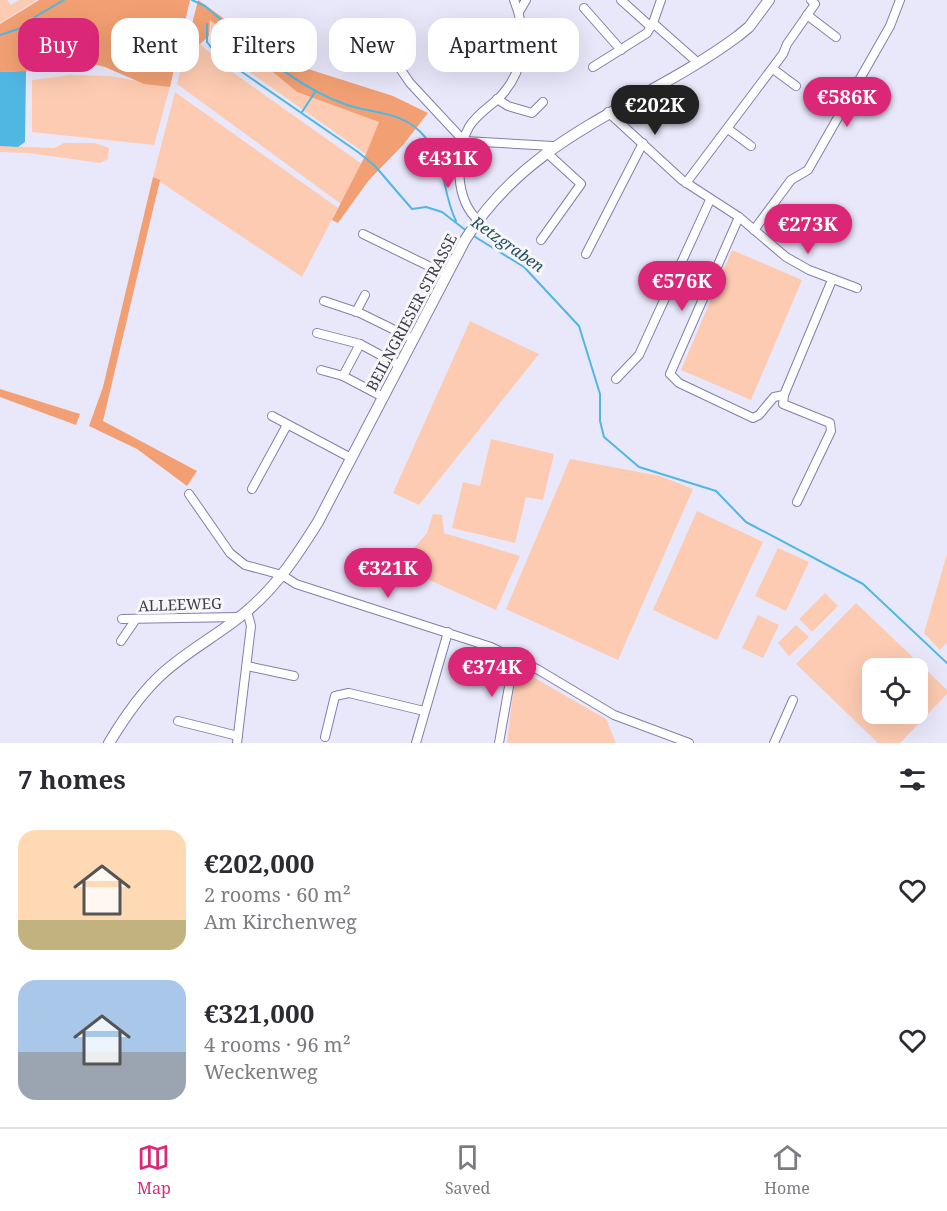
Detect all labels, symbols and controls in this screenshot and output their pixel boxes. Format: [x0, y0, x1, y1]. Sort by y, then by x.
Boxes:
chip: Buy [18, 18, 99, 72]
chip: Rent [111, 18, 199, 72]
chip: Filters [211, 18, 317, 72]
chip: New [329, 18, 416, 72]
chip: Apartment [428, 18, 579, 72]
pin: €586K [805, 77, 889, 128]
text: €586K [817, 83, 877, 110]
pin: €202K [613, 85, 697, 136]
text: €202K [625, 91, 685, 118]
pin: €431K [406, 138, 490, 189]
text: €431K [418, 144, 478, 171]
pin: €273K [766, 204, 850, 255]
water label: Retzgraben [466, 210, 549, 277]
text: €273K [778, 210, 838, 237]
street label: BEILNGRIESER STRASSE [361, 230, 461, 394]
pin: €576K [640, 261, 724, 312]
text: €576K [652, 267, 712, 294]
pin: €321K [346, 548, 430, 599]
text: €321K [358, 554, 418, 581]
street label: ALLEEWEG [138, 593, 222, 615]
pin: €374K [450, 647, 534, 698]
text: €374K [462, 653, 522, 680]
map controls [862, 658, 928, 724]
button: locate [862, 658, 928, 724]
text: 7 homes [18, 761, 126, 797]
icon: filters [896, 763, 929, 796]
text: €202,000 [204, 845, 314, 881]
icon: home [66, 854, 138, 926]
icon: heart [896, 874, 929, 907]
text: 2 rooms · 60 m² [204, 881, 351, 908]
text: Am Kirchenweg [204, 908, 357, 935]
text: €321,000 [204, 995, 314, 1031]
icon: home [66, 1004, 138, 1076]
icon: heart [896, 1024, 929, 1057]
text: 4 rooms · 96 m² [204, 1031, 351, 1058]
text: Weckenweg [204, 1058, 318, 1085]
tab: Map [137, 1141, 171, 1199]
tab: Saved [445, 1141, 490, 1199]
tab: Home [764, 1141, 810, 1199]

